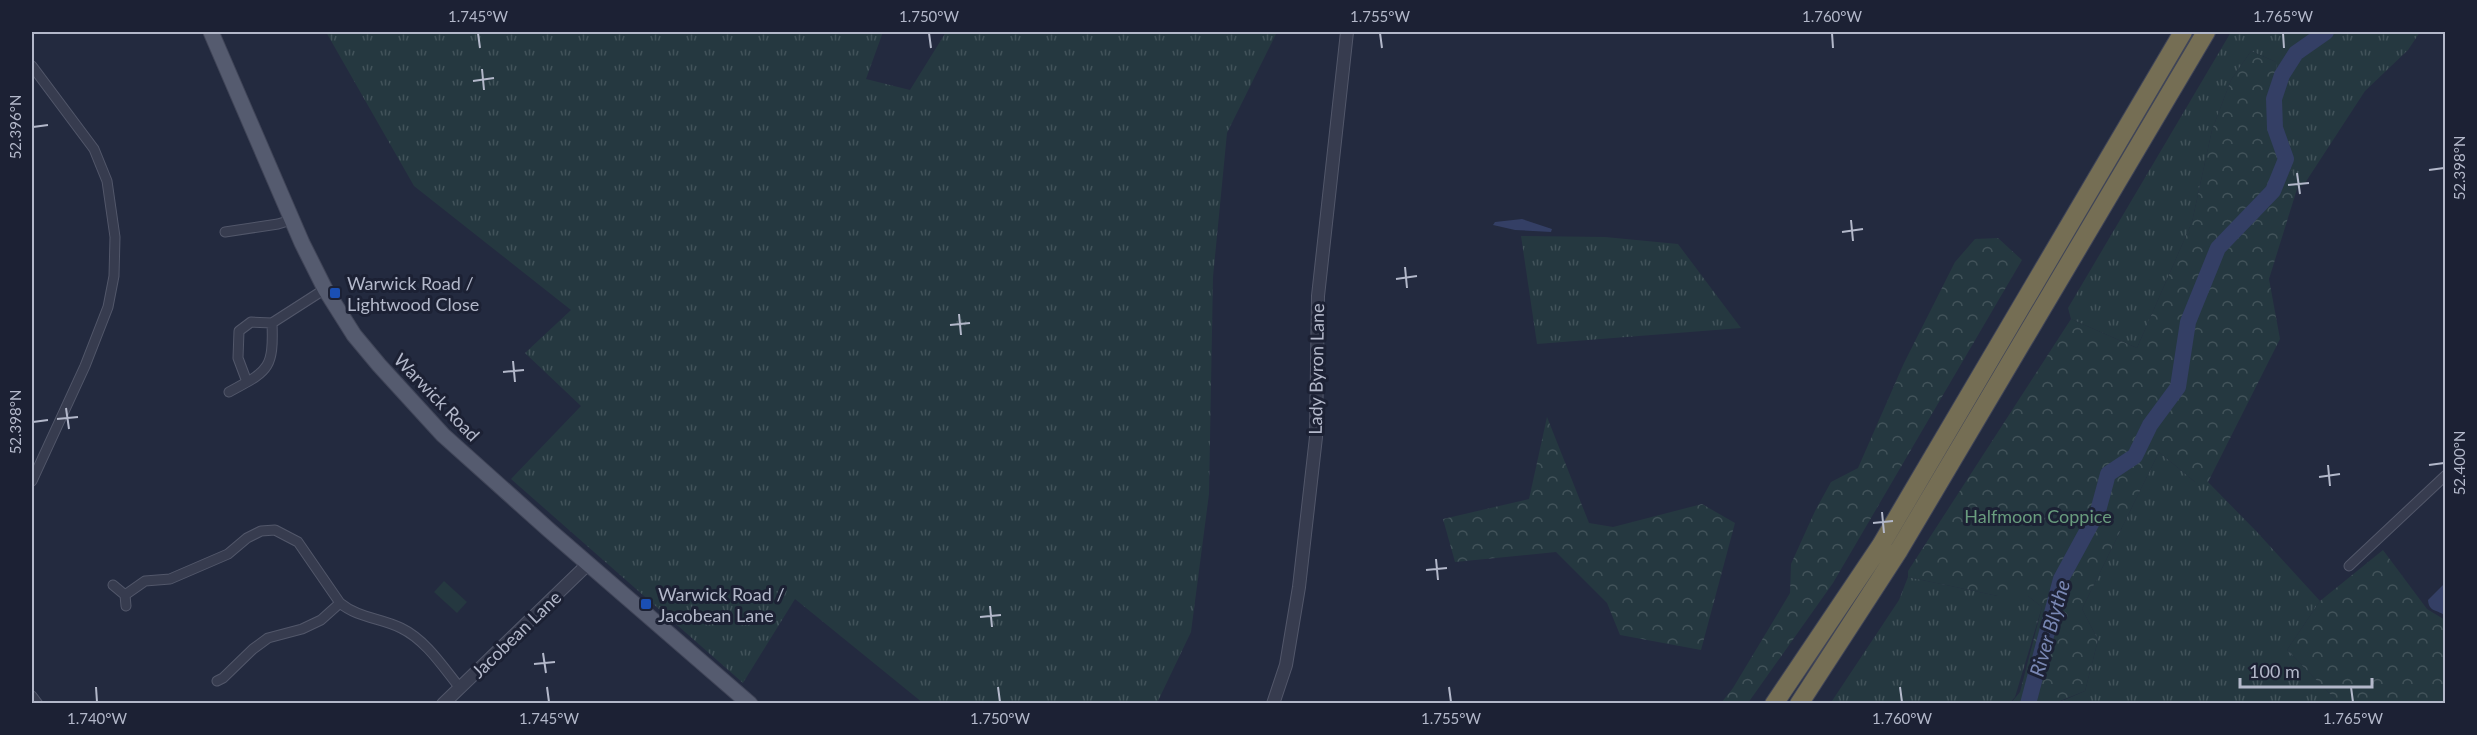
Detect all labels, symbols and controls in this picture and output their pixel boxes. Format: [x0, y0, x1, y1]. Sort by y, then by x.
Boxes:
text: 1.745°W [448, 7, 509, 25]
text: 1.750°W [899, 7, 960, 25]
text: 1.755°W [1350, 7, 1411, 25]
text: 1.760°W [1802, 7, 1863, 25]
text: 1.765°W [2253, 7, 2314, 25]
text: 52.396°N [6, 95, 24, 159]
text: 52.398°N [2450, 136, 2468, 200]
place label: Warwick Road / Lightwood Close [347, 272, 479, 315]
marker: Warwick Road / Lightwood Close [328, 286, 342, 300]
street label: Lady Byron Lane [1304, 303, 1328, 435]
street label: Warwick Road [390, 348, 484, 446]
text: 52.398°N [6, 390, 24, 454]
text: 52.400°N [2450, 431, 2468, 495]
park label: Halfmoon Coppice [1964, 505, 2112, 527]
water label: River Blythe [2024, 577, 2074, 679]
place label: Warwick Road / Jacobean Lane [658, 583, 785, 626]
street label: Jacobean Lane [467, 586, 565, 682]
marker: Warwick Road / Jacobean Lane [639, 597, 653, 611]
scale bar [2240, 651, 2372, 689]
text: 100 m [2249, 660, 2300, 682]
text: 1.740°W [67, 709, 128, 727]
text: 1.745°W [519, 709, 580, 727]
text: 1.750°W [970, 709, 1031, 727]
text: 1.755°W [1421, 709, 1482, 727]
text: 1.760°W [1872, 709, 1933, 727]
text: 1.765°W [2323, 709, 2384, 727]

